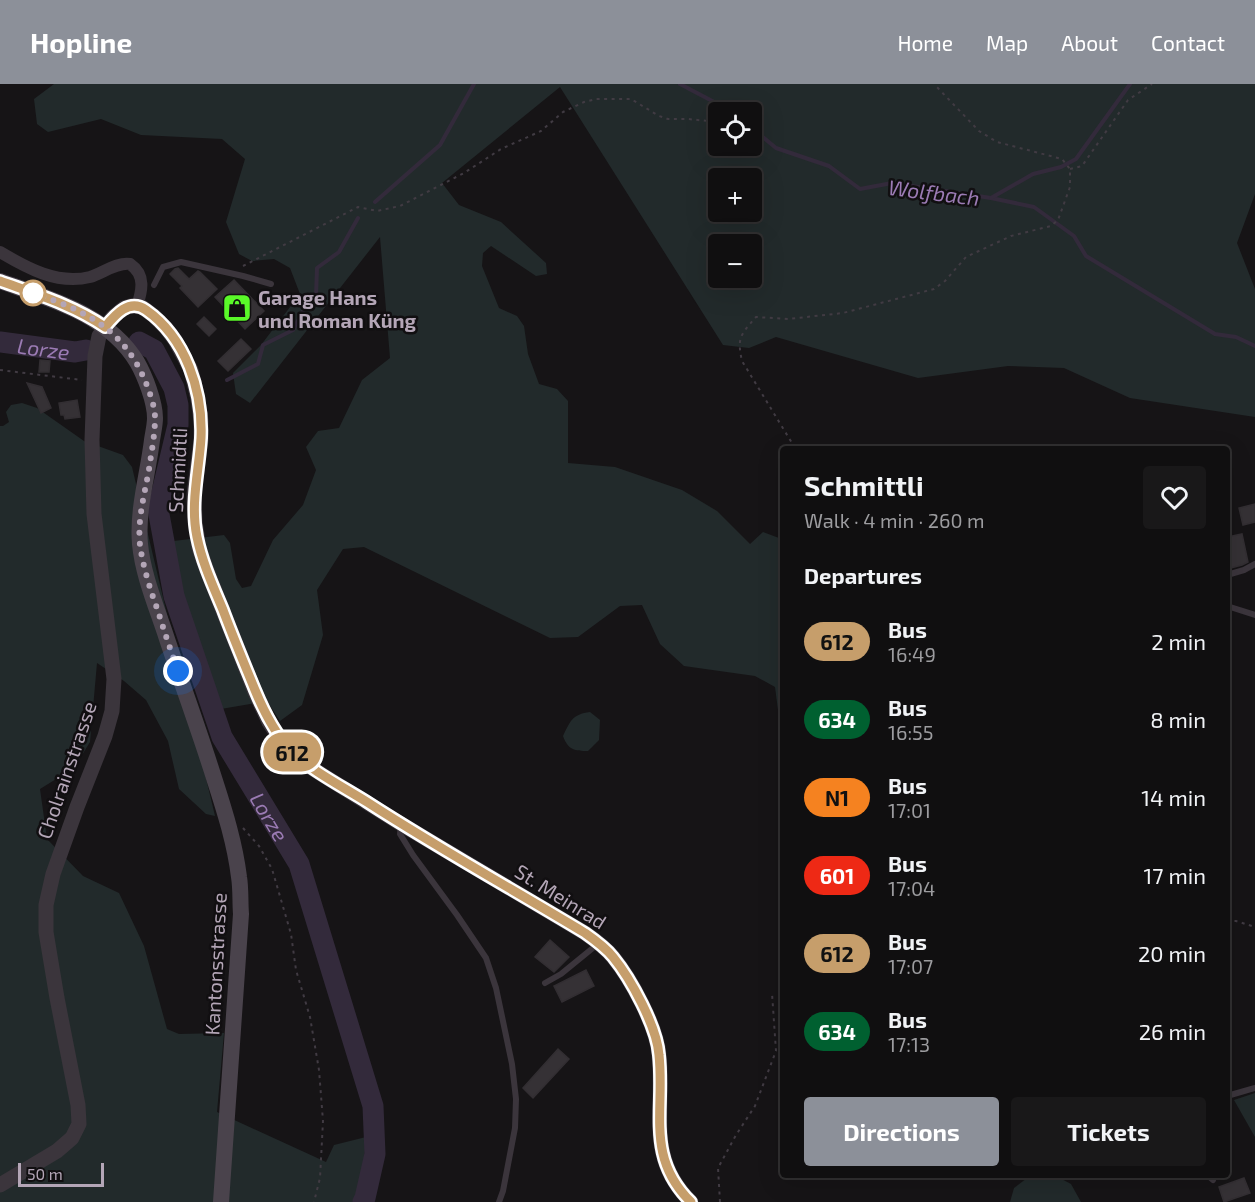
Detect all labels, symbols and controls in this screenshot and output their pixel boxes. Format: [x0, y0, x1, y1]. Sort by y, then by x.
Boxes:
text: Hopline [30, 25, 132, 59]
text: Home [897, 30, 953, 55]
text: Map [986, 30, 1028, 55]
text: About [1061, 30, 1118, 55]
text: Contact [1151, 30, 1225, 55]
map controls [708, 102, 762, 288]
button: locate [708, 102, 762, 156]
button: + [708, 168, 762, 222]
water label: Wolfbach [887, 174, 981, 210]
button: − [708, 234, 762, 288]
unlabelled marker [20, 280, 46, 306]
place label: Garage Hans und Roman Küng [258, 285, 417, 332]
shop icon: Garage Hans und Roman Küng [221, 292, 253, 324]
water label: Lorze [16, 332, 71, 364]
street label: Schmidtli [163, 427, 191, 513]
button: heart [1143, 466, 1206, 529]
text: Schmittli [804, 468, 924, 502]
text: Walk · 4 min · 260 m [804, 508, 984, 532]
text: Departures [804, 562, 922, 588]
text: Bus [888, 616, 927, 642]
text: 2 min [1151, 628, 1206, 654]
text: 612 [820, 629, 854, 654]
text: 16:49 [888, 642, 936, 666]
your location [163, 656, 193, 686]
text: Bus [888, 694, 927, 720]
street label: Cholrainstrasse [31, 698, 101, 842]
text: 8 min [1150, 706, 1206, 732]
text: 634 [818, 707, 856, 732]
text: 16:55 [888, 720, 934, 744]
line badge: 612 [258, 732, 326, 772]
text: 612 [275, 740, 309, 765]
text: Bus [888, 772, 927, 798]
text: 14 min [1141, 784, 1206, 810]
text: N1 [825, 785, 849, 810]
water label: Lorze [246, 787, 294, 845]
text: 17:01 [888, 798, 931, 822]
text: Bus [888, 850, 927, 876]
street label: St. Meinrad [511, 859, 611, 933]
text: 17 min [1144, 862, 1206, 888]
text: 601 [820, 863, 854, 888]
text: 17:04 [888, 876, 935, 900]
street label: Kantonsstrasse [199, 892, 231, 1036]
text: Bus [888, 928, 927, 954]
text: 20 min [1138, 940, 1206, 966]
text: 612 [820, 941, 854, 966]
text: 17:07 [888, 954, 933, 978]
text: Bus [888, 1006, 927, 1032]
text: 26 min [1139, 1018, 1206, 1044]
text: 634 [818, 1019, 856, 1044]
text: 17:13 [888, 1032, 930, 1056]
button: Directions [804, 1097, 999, 1166]
button: Tickets [1011, 1097, 1206, 1166]
scale bar [18, 1160, 104, 1188]
text: 50 m [27, 1164, 63, 1183]

